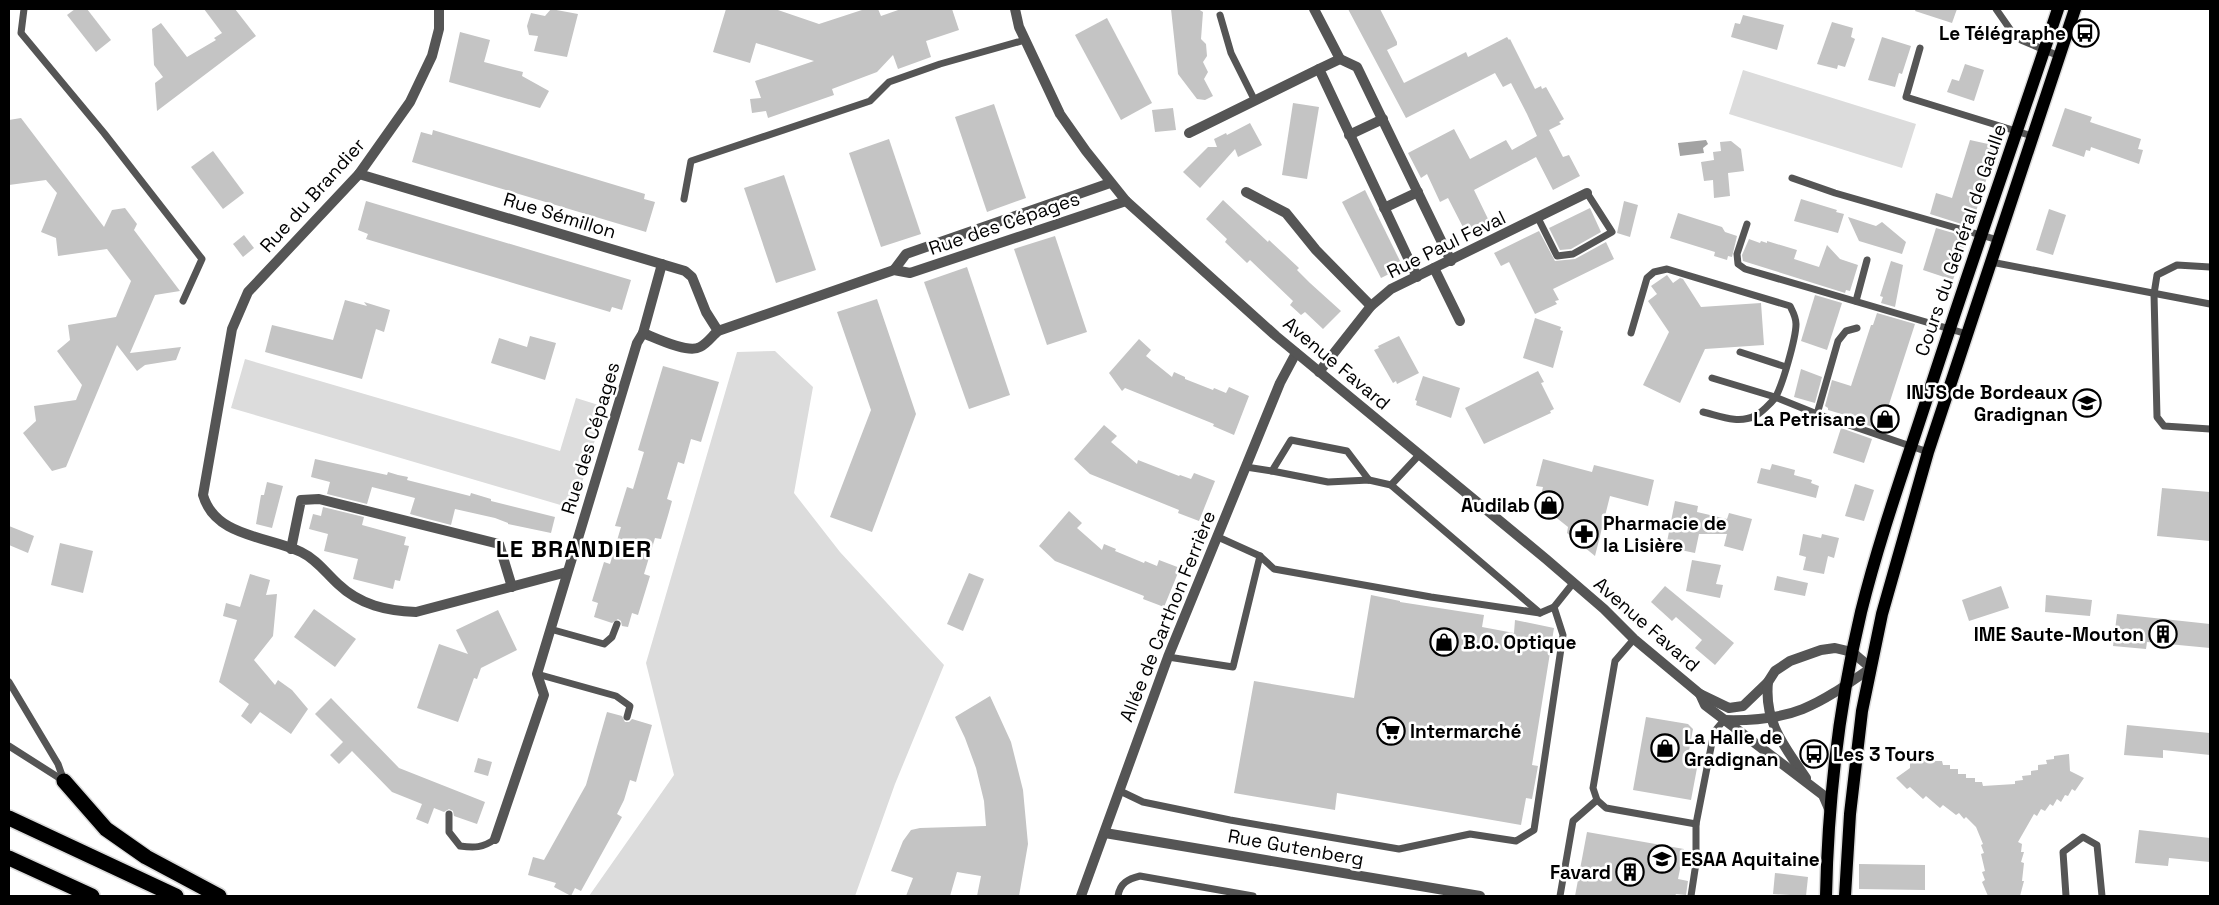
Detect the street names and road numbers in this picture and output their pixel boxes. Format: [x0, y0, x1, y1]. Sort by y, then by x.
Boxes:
street label: Cours du Général de Gaulle [1909, 121, 2012, 360]
street label: Rue du Brandier [254, 133, 370, 258]
street label: Rue des Cépages [925, 186, 1083, 261]
street label: Rue Sémillon [501, 187, 619, 244]
street label: Rue Paul Feval [1383, 205, 1510, 284]
street label: Avenue Favard [1278, 311, 1395, 416]
street label: Rue des Cépages [555, 359, 626, 517]
street label: Allée de Carthon Ferrière [1114, 507, 1221, 725]
street label: Avenue Favard [1588, 571, 1705, 677]
street label: Rue Gutenberg [1226, 823, 1366, 872]

